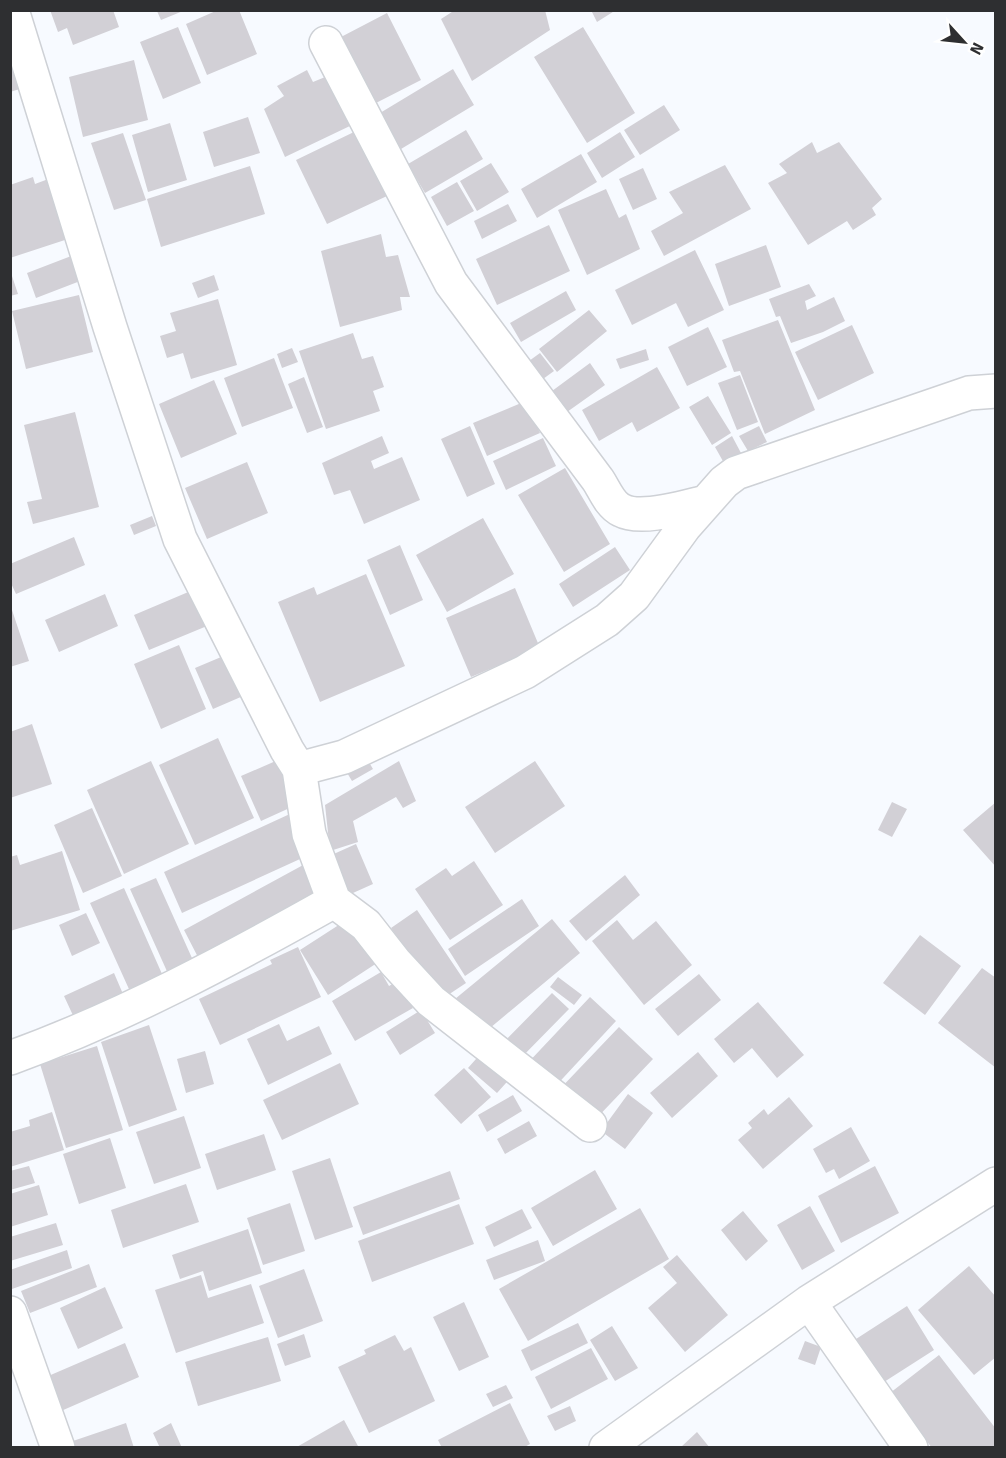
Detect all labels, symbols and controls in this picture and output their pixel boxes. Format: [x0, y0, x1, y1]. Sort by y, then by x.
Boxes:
north arrow [934, 12, 994, 72]
text: N [965, 39, 988, 58]

